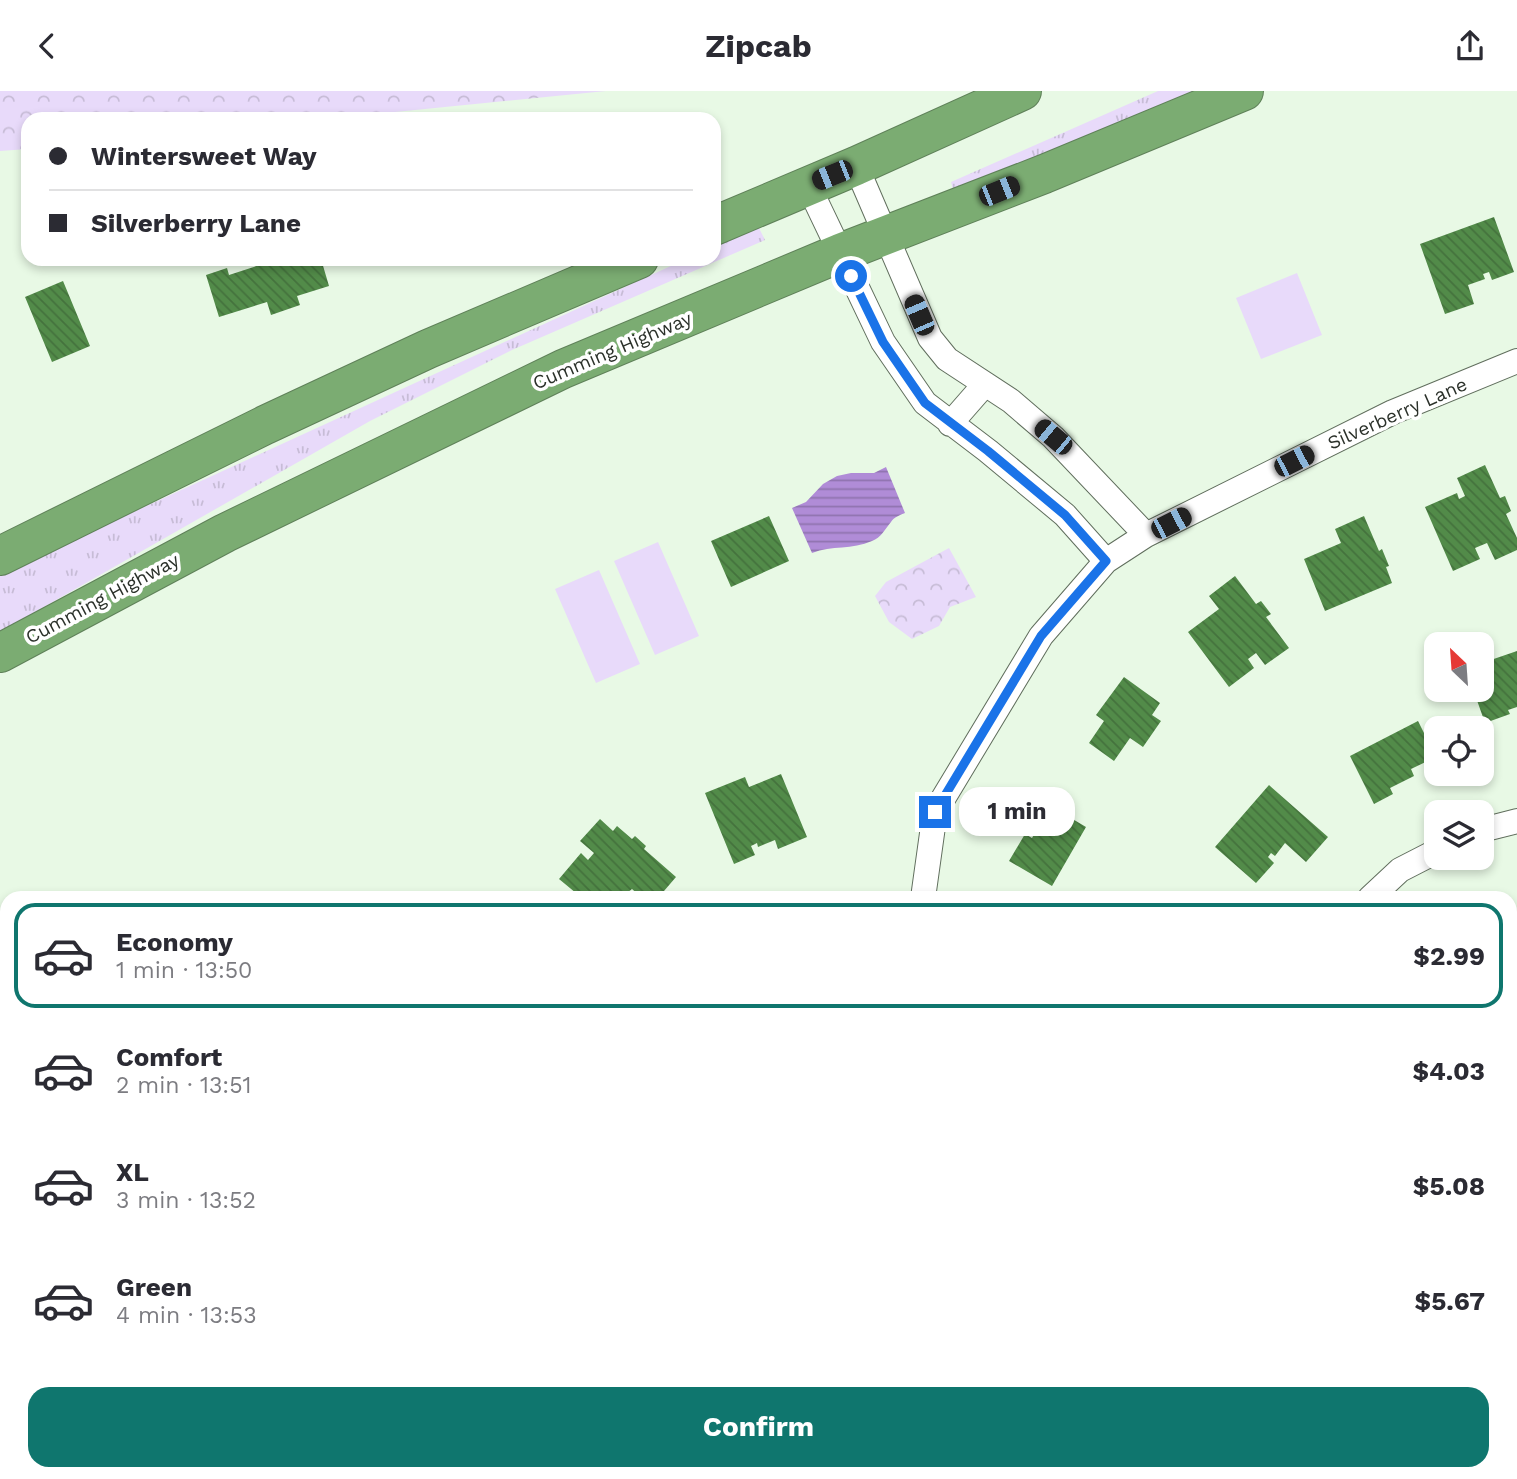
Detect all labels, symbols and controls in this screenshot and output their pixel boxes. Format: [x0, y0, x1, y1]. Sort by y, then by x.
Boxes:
icon: back [28, 27, 66, 65]
text: Zipcab [705, 27, 812, 65]
icon: share [1451, 27, 1489, 65]
text: Wintersweet Way [91, 141, 317, 171]
car [809, 157, 856, 193]
car [976, 173, 1023, 209]
text: Silverberry Lane [91, 208, 301, 238]
route start [835, 260, 867, 292]
car [902, 292, 937, 338]
street label: Cumming Highway [529, 306, 695, 394]
street label: Silverberry Lane [1324, 372, 1470, 455]
car [1031, 415, 1076, 459]
car [1271, 442, 1318, 480]
car [1148, 504, 1195, 542]
street label: Cumming Highway [21, 548, 183, 649]
north arrow [1424, 632, 1494, 702]
map controls [1424, 632, 1494, 870]
button: locate [1424, 716, 1494, 786]
callout: 1 min [960, 787, 1075, 837]
route end [919, 796, 951, 828]
text: 1 min [987, 798, 1047, 825]
button: layers [1424, 800, 1494, 870]
icon: car [32, 924, 95, 987]
text: Economy [116, 927, 233, 957]
text: $2.99 [1413, 941, 1485, 971]
text: 1 min · 13:50 [116, 957, 252, 984]
icon: car [32, 1039, 95, 1102]
text: Comfort [116, 1042, 222, 1072]
text: $4.03 [1412, 1056, 1485, 1086]
text: 2 min · 13:51 [116, 1072, 252, 1099]
icon: car [32, 1154, 95, 1217]
text: XL [116, 1157, 149, 1187]
text: $5.08 [1413, 1171, 1485, 1201]
text: 3 min · 13:52 [116, 1187, 256, 1214]
icon: car [32, 1269, 95, 1332]
text: Green [116, 1272, 192, 1302]
text: $5.67 [1415, 1286, 1485, 1316]
text: 4 min · 13:53 [116, 1302, 257, 1329]
button: Confirm [28, 1387, 1489, 1467]

